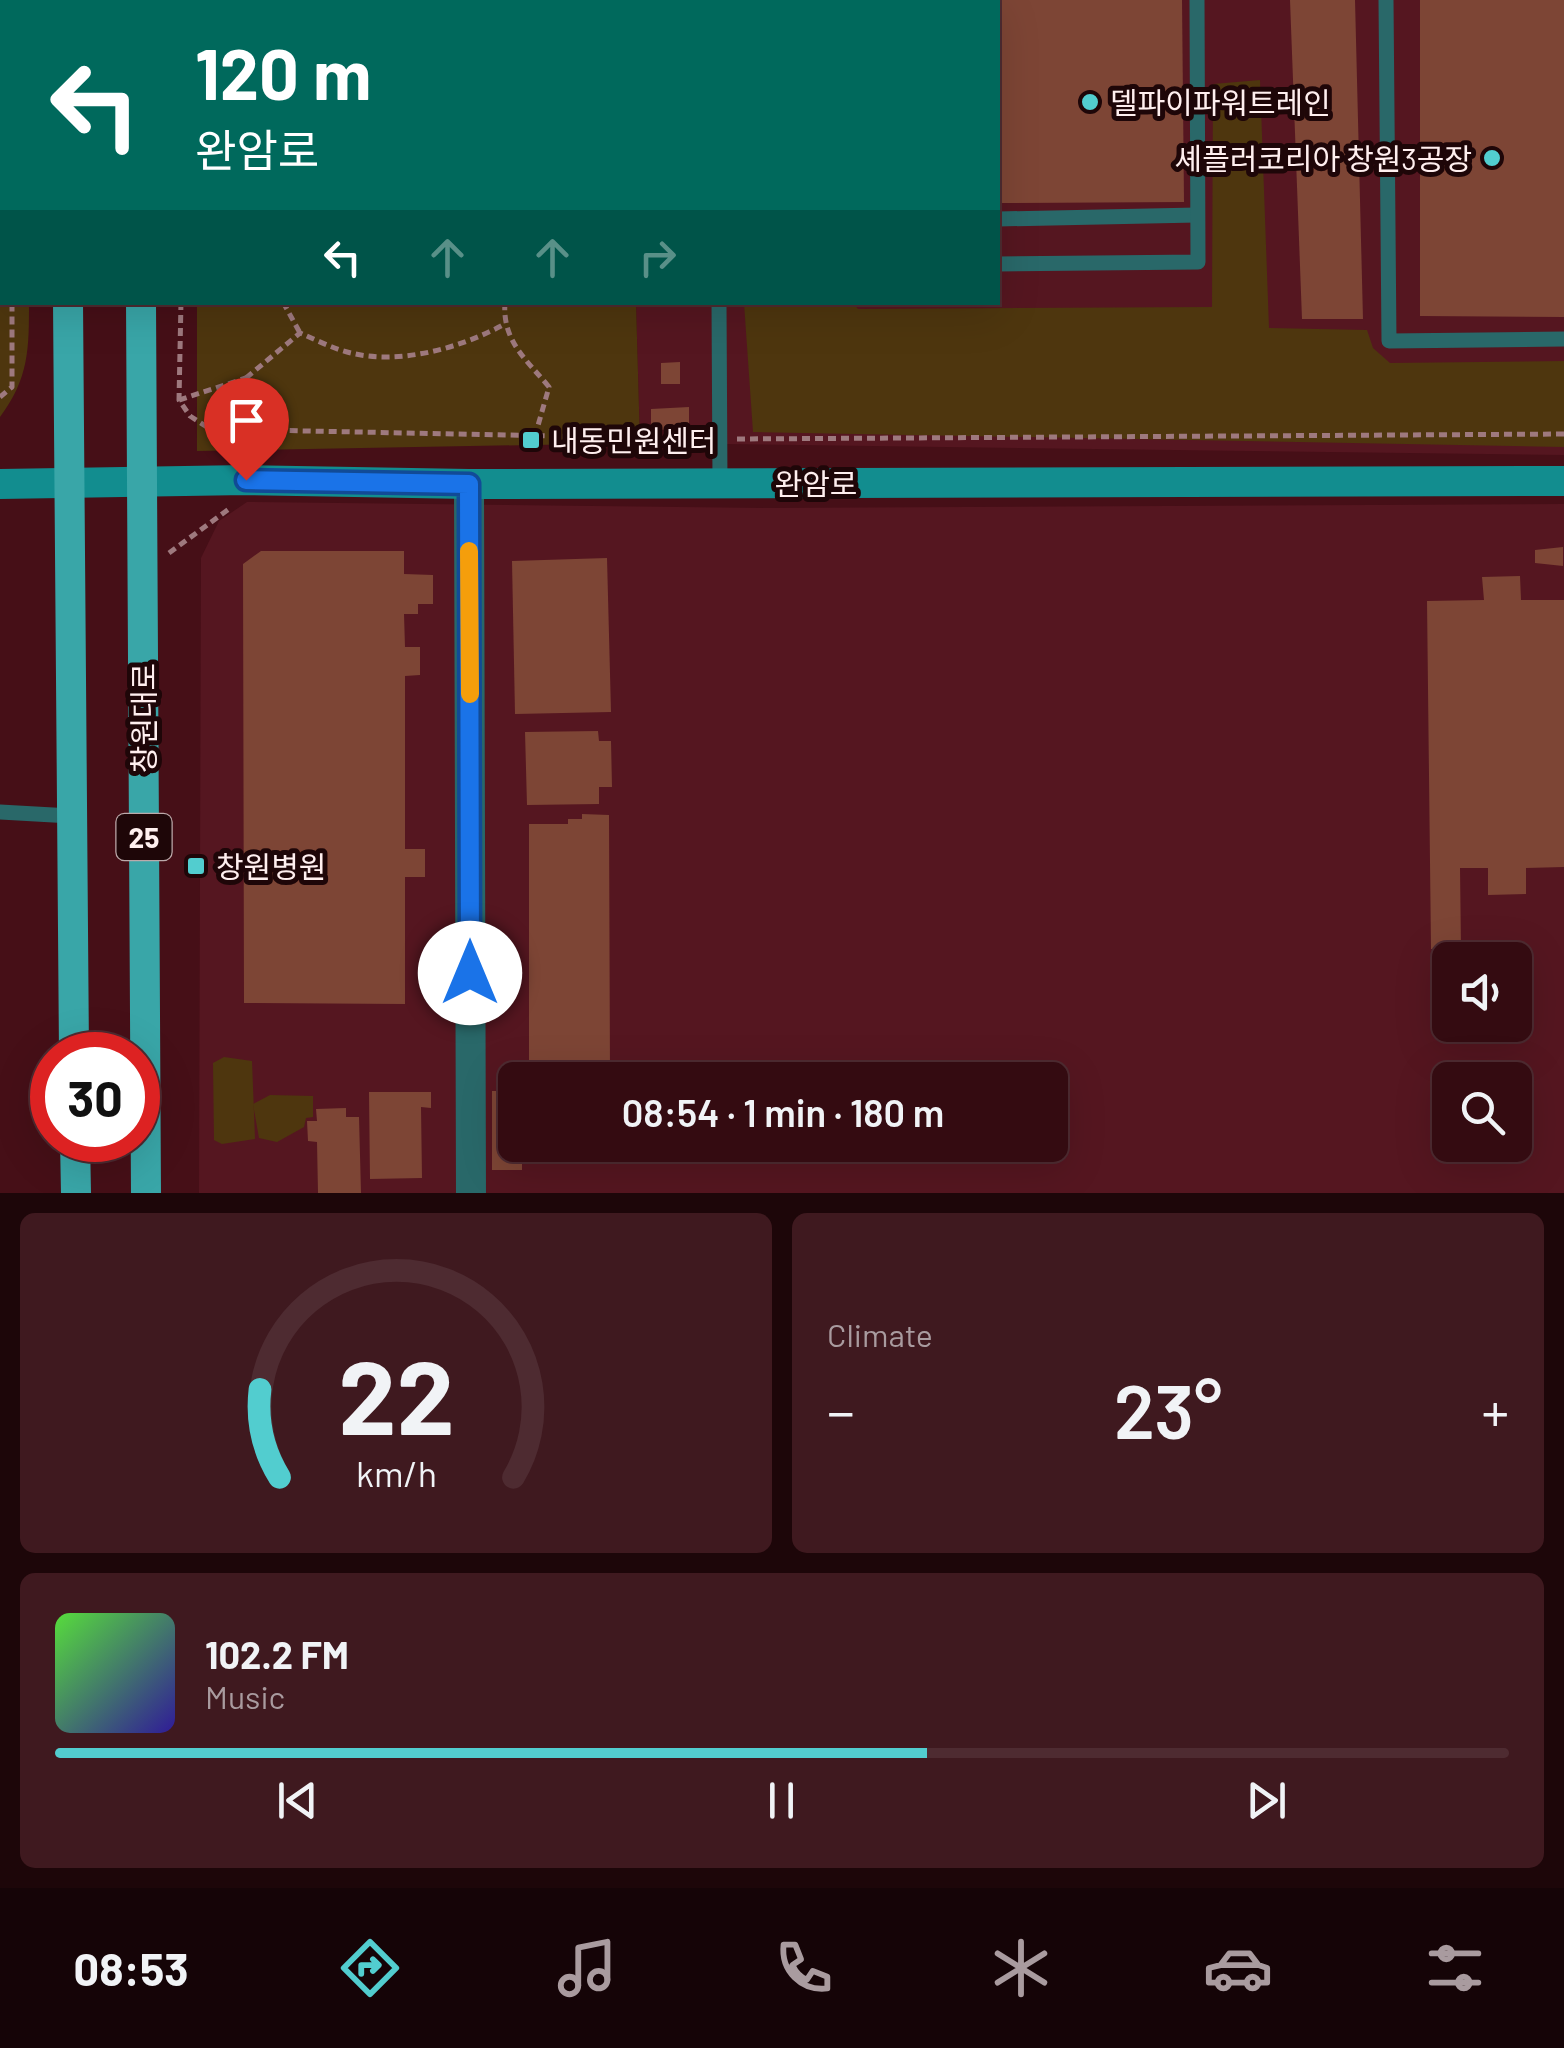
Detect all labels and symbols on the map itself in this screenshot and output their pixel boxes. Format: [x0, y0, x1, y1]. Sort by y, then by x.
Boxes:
place label: 델파이파워트레인 [1110, 84, 1331, 120]
marker: 델파이파워트레인 [1079, 91, 1101, 113]
place label: 셰플러코리아 창원3공장 [1175, 140, 1472, 176]
marker: 셰플러코리아 창원3공장 [1481, 147, 1503, 169]
pin [204, 378, 289, 481]
place label: 내동민원센터 [551, 422, 717, 458]
marker: 내동민원센터 [520, 429, 542, 451]
street label: 완암로 [775, 465, 857, 501]
street label: 창원대로 [125, 663, 161, 773]
road number: 25 [116, 814, 172, 860]
place label: 창원병원 [216, 848, 326, 884]
marker: 창원병원 [185, 855, 207, 877]
position arrow [418, 921, 522, 1025]
speed limit sign: 30 [30, 1032, 160, 1162]

